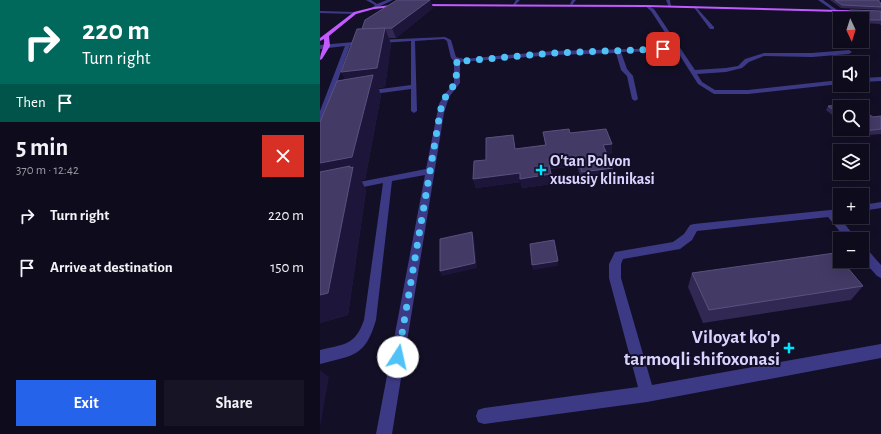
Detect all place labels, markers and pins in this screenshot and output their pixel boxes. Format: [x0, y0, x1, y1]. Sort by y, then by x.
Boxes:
pin [646, 32, 680, 66]
place label: O'tan Polvon xususiy klinikasi [550, 153, 655, 188]
marker: O'tan Polvon xususiy klinikasi [535, 164, 547, 176]
place label: Viloyat ko'p tarmoqli shifoxonasi [624, 328, 780, 369]
marker: Viloyat ko'p tarmoqli shifoxonasi [783, 342, 795, 354]

